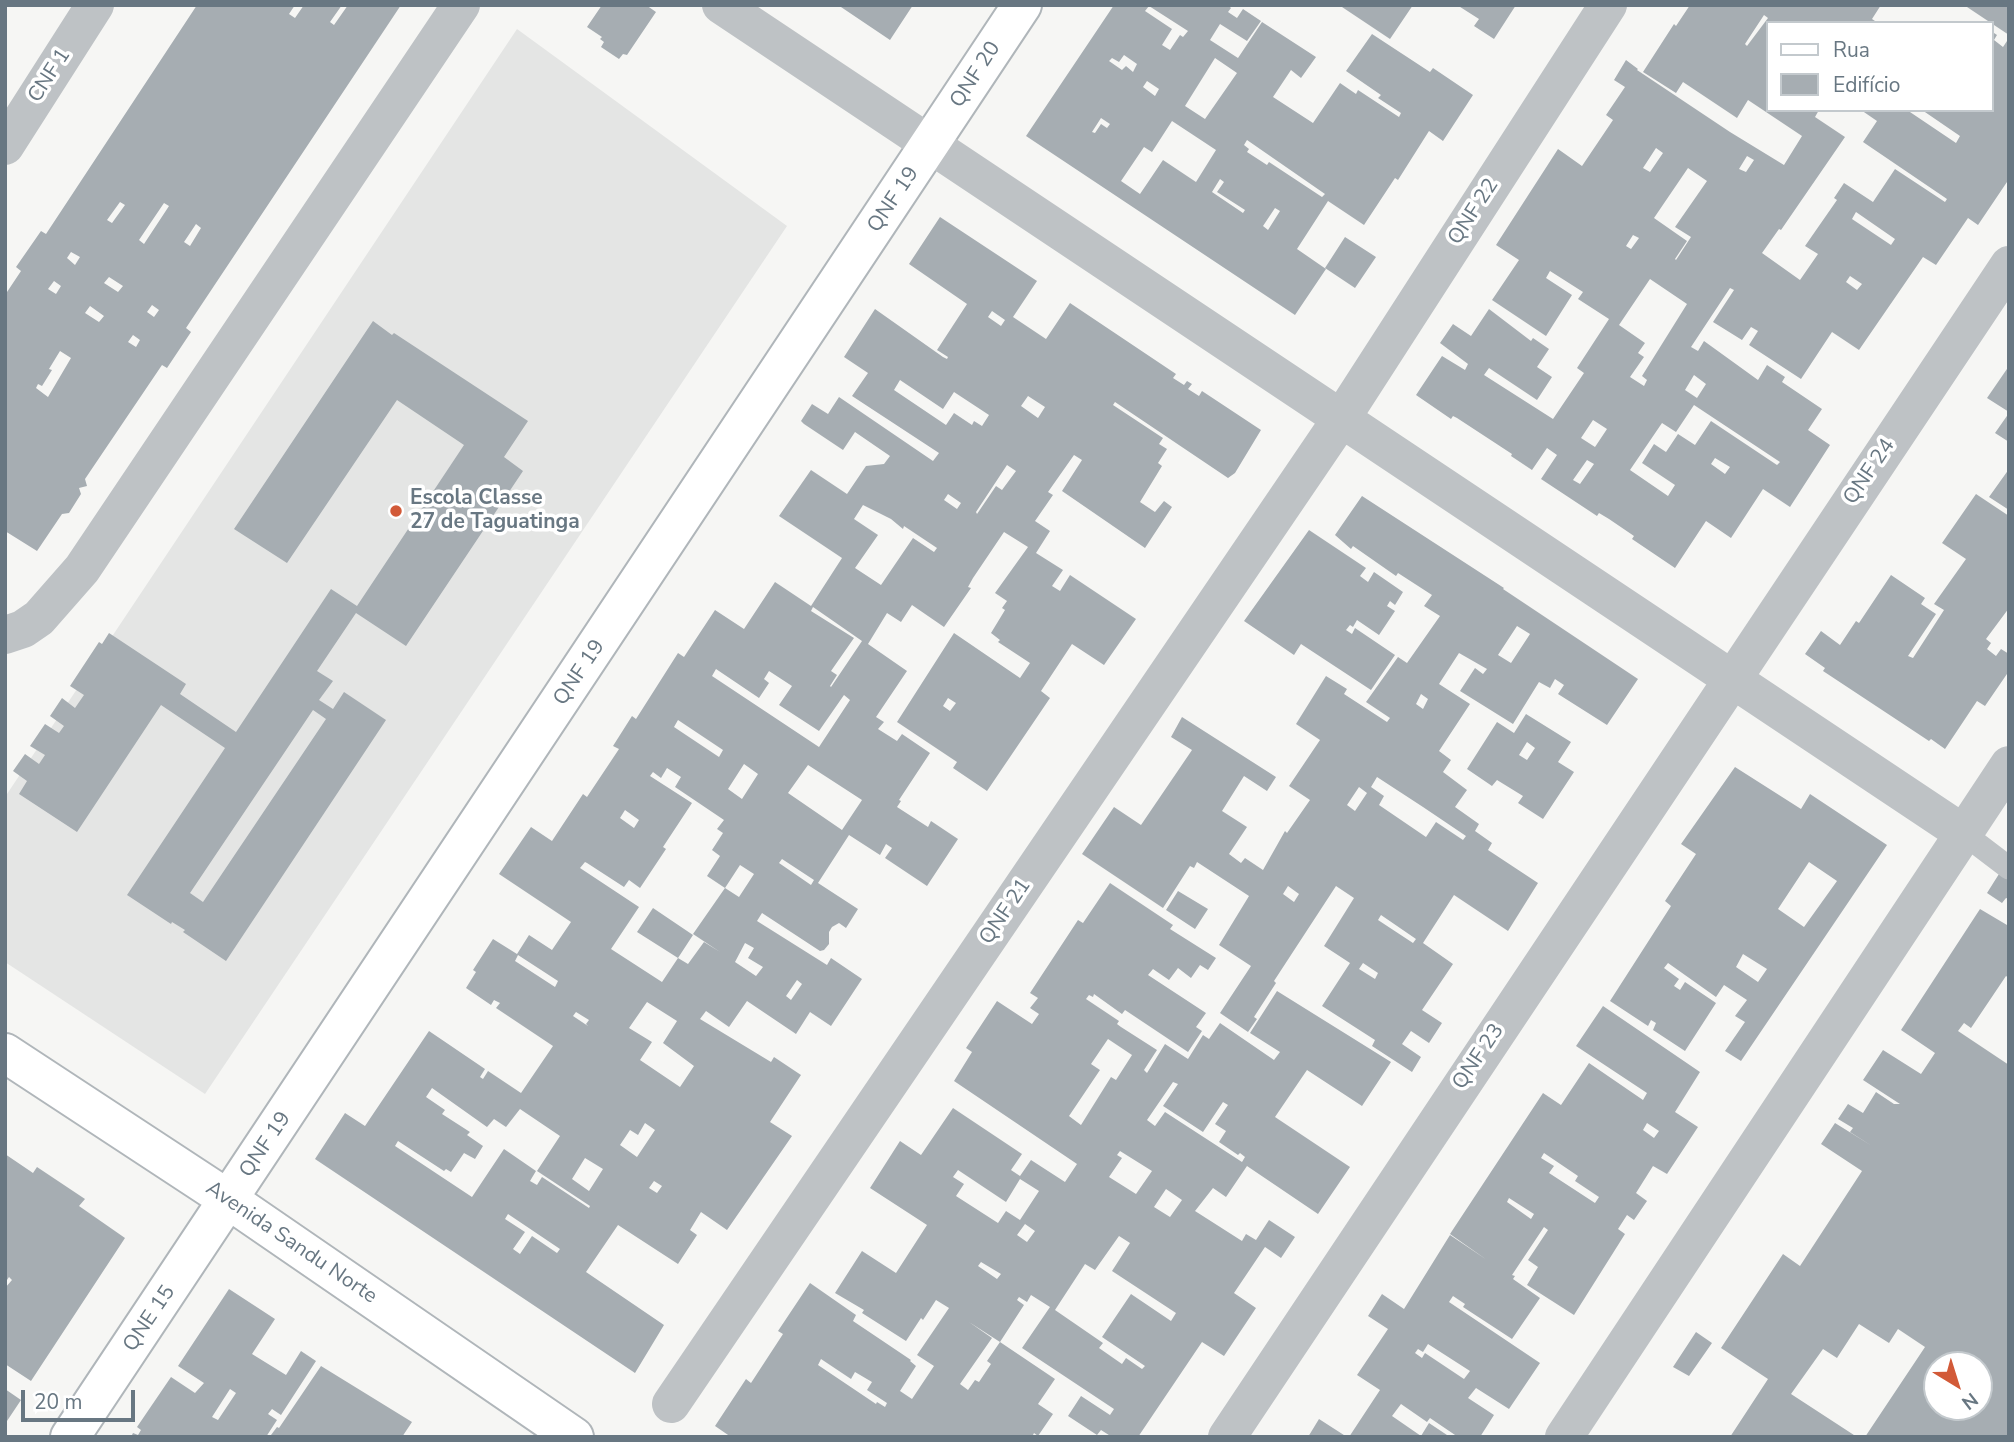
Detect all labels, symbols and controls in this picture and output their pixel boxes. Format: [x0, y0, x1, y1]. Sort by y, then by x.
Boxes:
legend [1766, 21, 1993, 112]
text: Rua [1833, 36, 1870, 64]
street label: QNF 20 [945, 37, 1007, 113]
street label: CNF 1 [23, 44, 77, 108]
text: Edifício [1833, 71, 1900, 99]
street label: QNF 19 [863, 162, 925, 238]
street label: QNF 22 [1443, 174, 1505, 250]
street label: QNF 24 [1839, 434, 1901, 510]
place label: Escola Classe 27 de Taguatinga [410, 486, 580, 536]
marker: Escola Classe 27 de Taguatinga [388, 503, 404, 519]
street label: QNF 19 [549, 635, 611, 711]
street label: QNF 21 [975, 874, 1037, 950]
street label: QNF 23 [1448, 1019, 1510, 1095]
street label: QNF 19 [235, 1107, 297, 1183]
street label: Avenida Sandu Norte [201, 1176, 381, 1310]
street label: QNE 15 [119, 1281, 181, 1357]
north arrow [1923, 1351, 1993, 1421]
scale bar [24, 1376, 138, 1420]
text: N [1956, 1386, 1983, 1416]
text: 20 m [34, 1388, 83, 1416]

